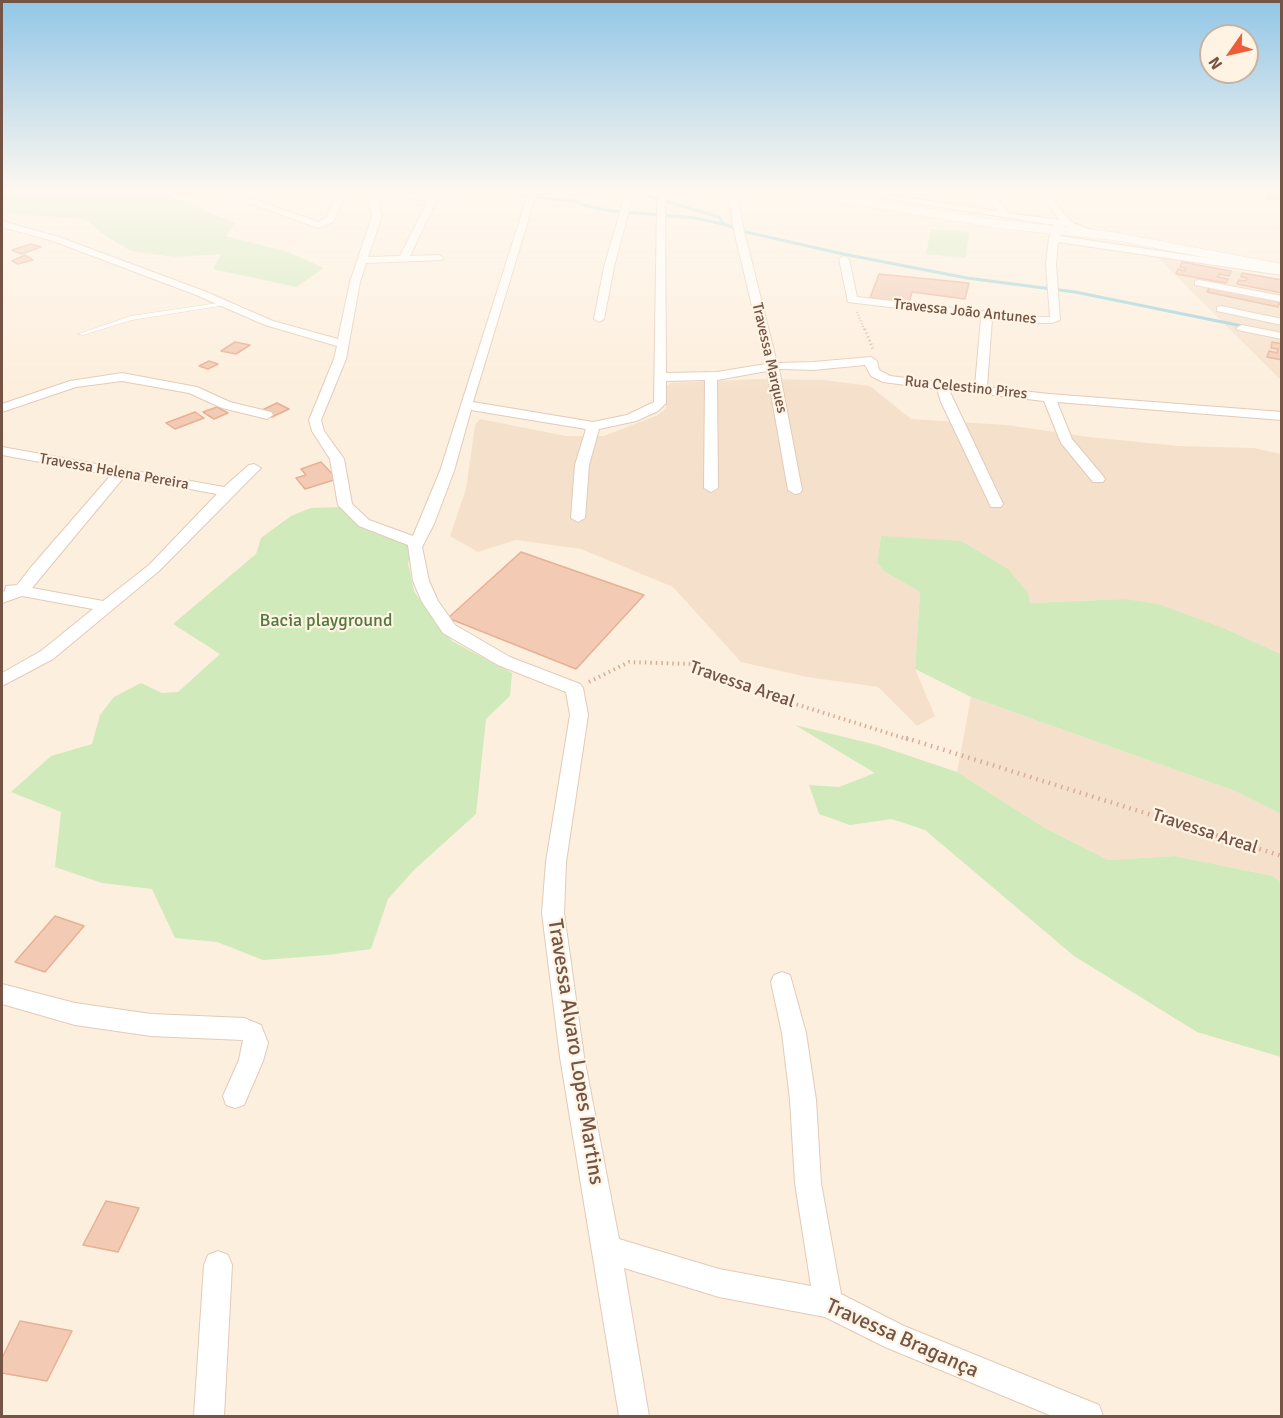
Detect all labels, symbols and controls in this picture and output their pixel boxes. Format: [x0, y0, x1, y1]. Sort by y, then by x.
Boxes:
north arrow [1199, 24, 1259, 84]
text: N [1204, 53, 1227, 73]
street label: Travessa João Antunes [893, 296, 1037, 328]
street label: Travessa Marques [748, 301, 790, 415]
street label: Rua Celestino Pires [904, 373, 1028, 403]
street label: Travessa Helena Pereira [38, 450, 190, 494]
park label: Bacia playground [260, 610, 392, 632]
street label: Travessa Areal [687, 657, 797, 713]
street label: Travessa Areal [1149, 805, 1261, 859]
street label: Travessa Alvaro Lopes Martins [542, 917, 608, 1187]
street label: Travessa Bragança [822, 1294, 982, 1384]

